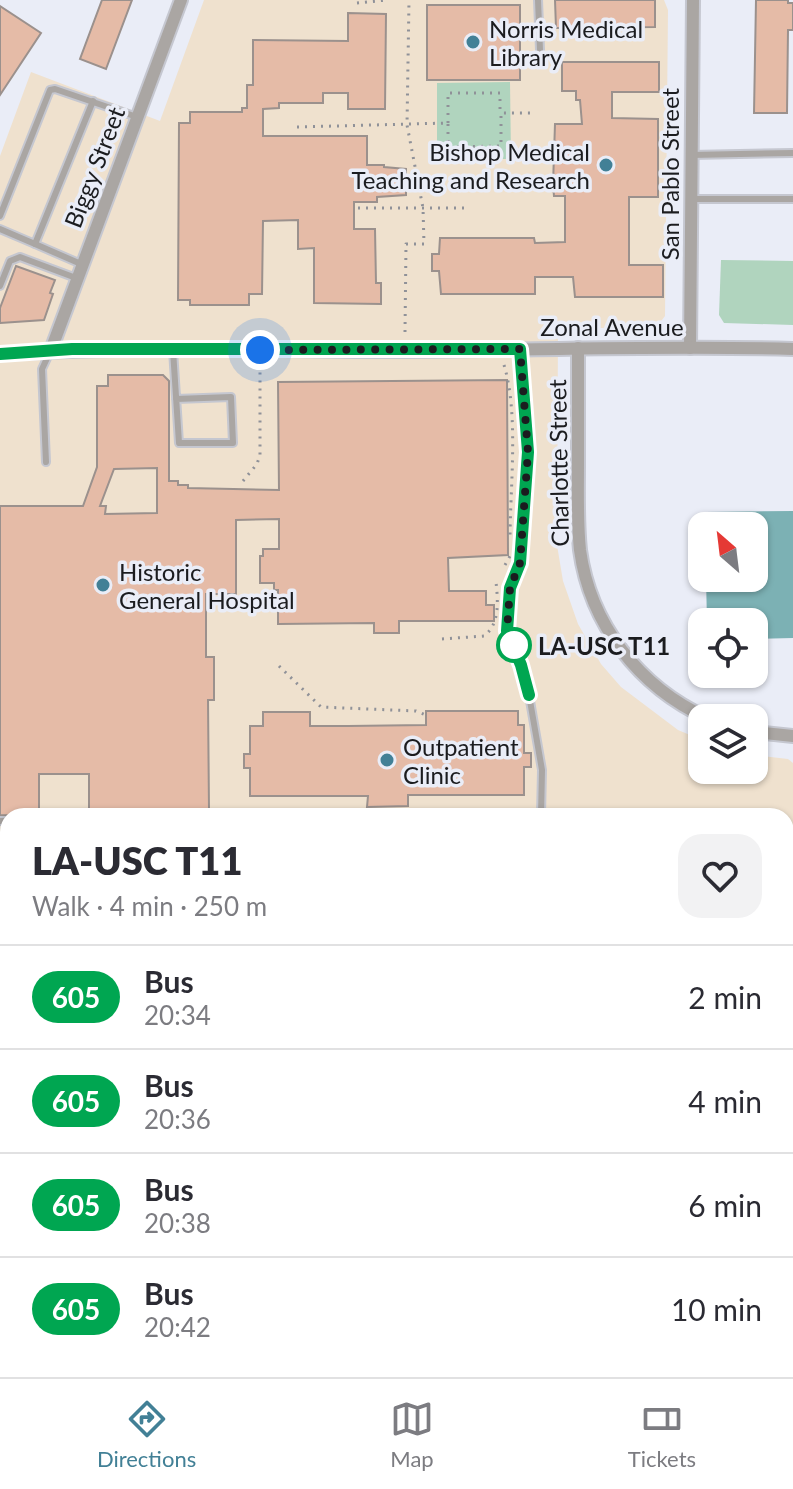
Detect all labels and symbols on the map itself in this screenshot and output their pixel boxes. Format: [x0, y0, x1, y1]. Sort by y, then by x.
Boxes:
place label: Norris Medical Library [489, 14, 643, 71]
marker: Norris Medical Library [464, 33, 482, 51]
street label: San Pablo Street [655, 87, 684, 260]
street label: Biggy Street [58, 102, 130, 232]
place label: Bishop Medical Teaching and Research [352, 137, 590, 194]
marker: Bishop Medical Teaching and Research [597, 156, 615, 174]
street label: Zonal Avenue [540, 312, 684, 341]
your location [240, 330, 280, 370]
street label: Charlotte Street [542, 379, 574, 547]
north arrow [688, 512, 768, 592]
place label: Historic General Hospital [119, 557, 295, 614]
marker: Historic General Hospital [94, 576, 112, 594]
marker: LA-USC T11 [497, 628, 531, 662]
place label: LA-USC T11 [538, 631, 670, 660]
place label: Outpatient Clinic [403, 732, 519, 789]
marker: Outpatient Clinic [378, 751, 396, 769]

